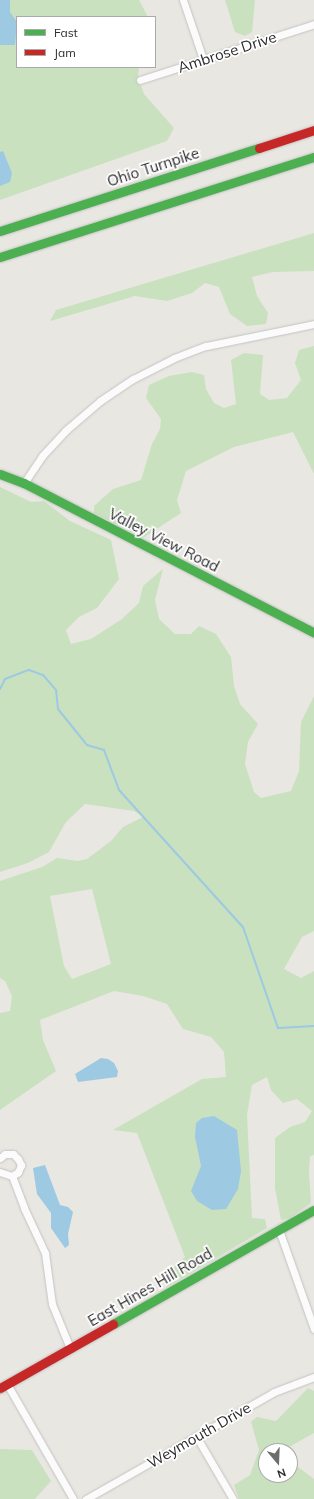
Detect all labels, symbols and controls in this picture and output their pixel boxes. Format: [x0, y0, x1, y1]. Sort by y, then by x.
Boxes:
legend [16, 16, 156, 68]
text: Fast [54, 25, 78, 40]
street label: Ambrose Drive [175, 28, 279, 76]
text: Jam [54, 45, 76, 60]
street label: Ohio Turnpike [105, 144, 201, 190]
street label: Valley View Road [106, 504, 222, 576]
street label: East Hines Hill Road [85, 1244, 215, 1330]
street label: Weymouth Drive [144, 1398, 254, 1472]
north arrow [258, 1443, 298, 1483]
text: N [275, 1465, 288, 1481]

